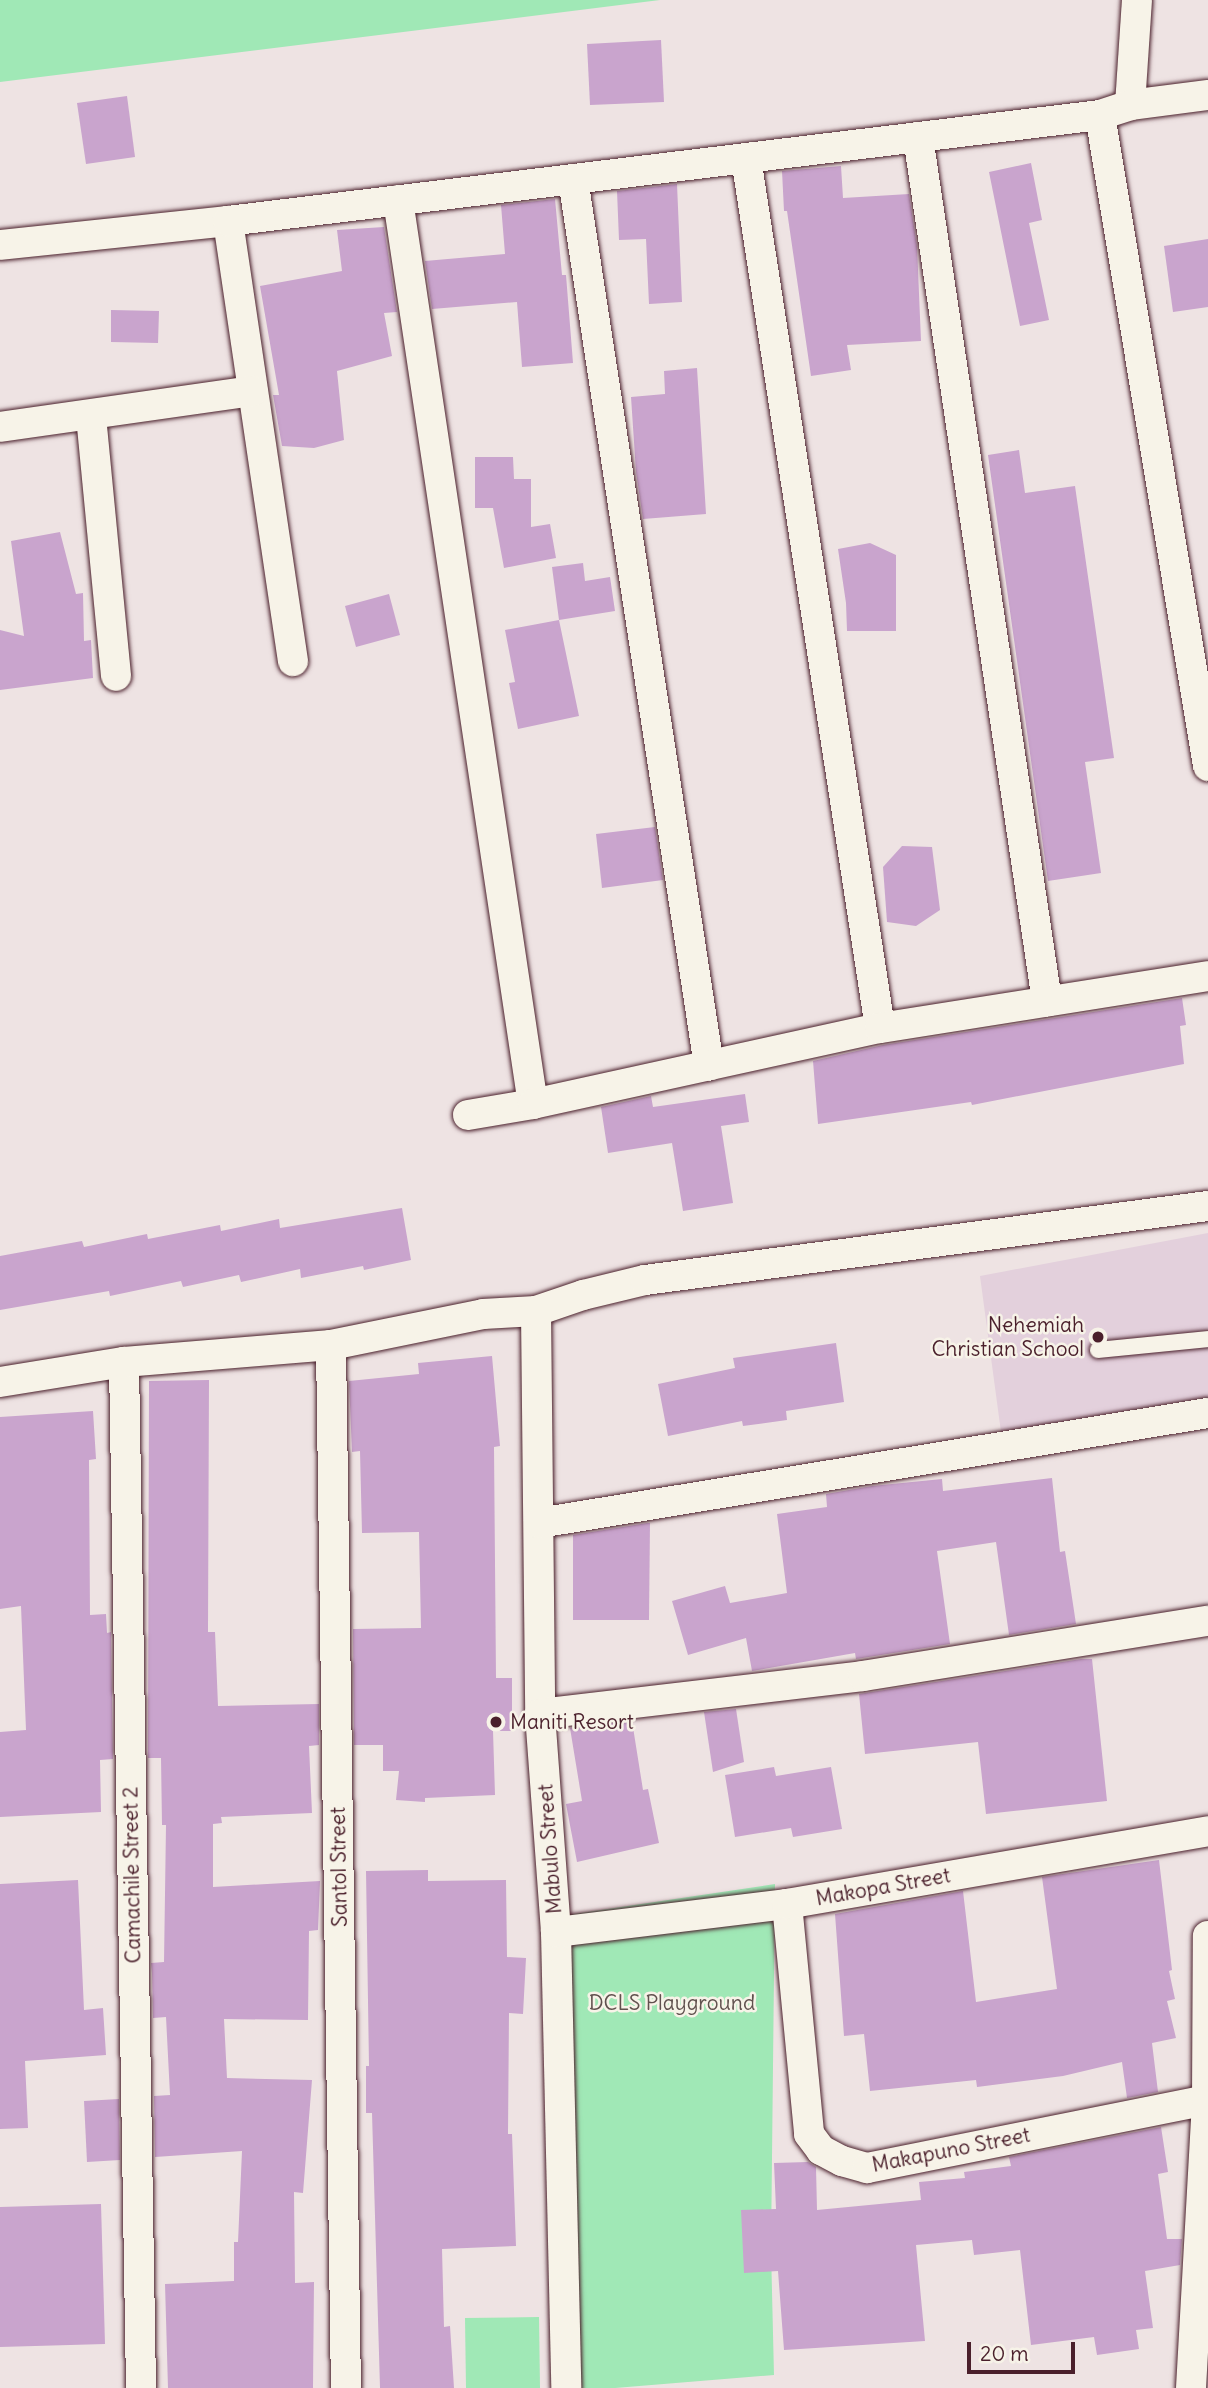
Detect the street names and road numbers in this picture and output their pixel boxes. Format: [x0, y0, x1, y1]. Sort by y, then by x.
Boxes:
street label: Mabulo Street [533, 1783, 567, 1915]
street label: Camachile Street 2 [118, 1786, 146, 1964]
street label: Santol Street [325, 1807, 353, 1927]
street label: Makopa Street [814, 1863, 952, 1911]
street label: Makapuno Street [870, 2122, 1032, 2178]

